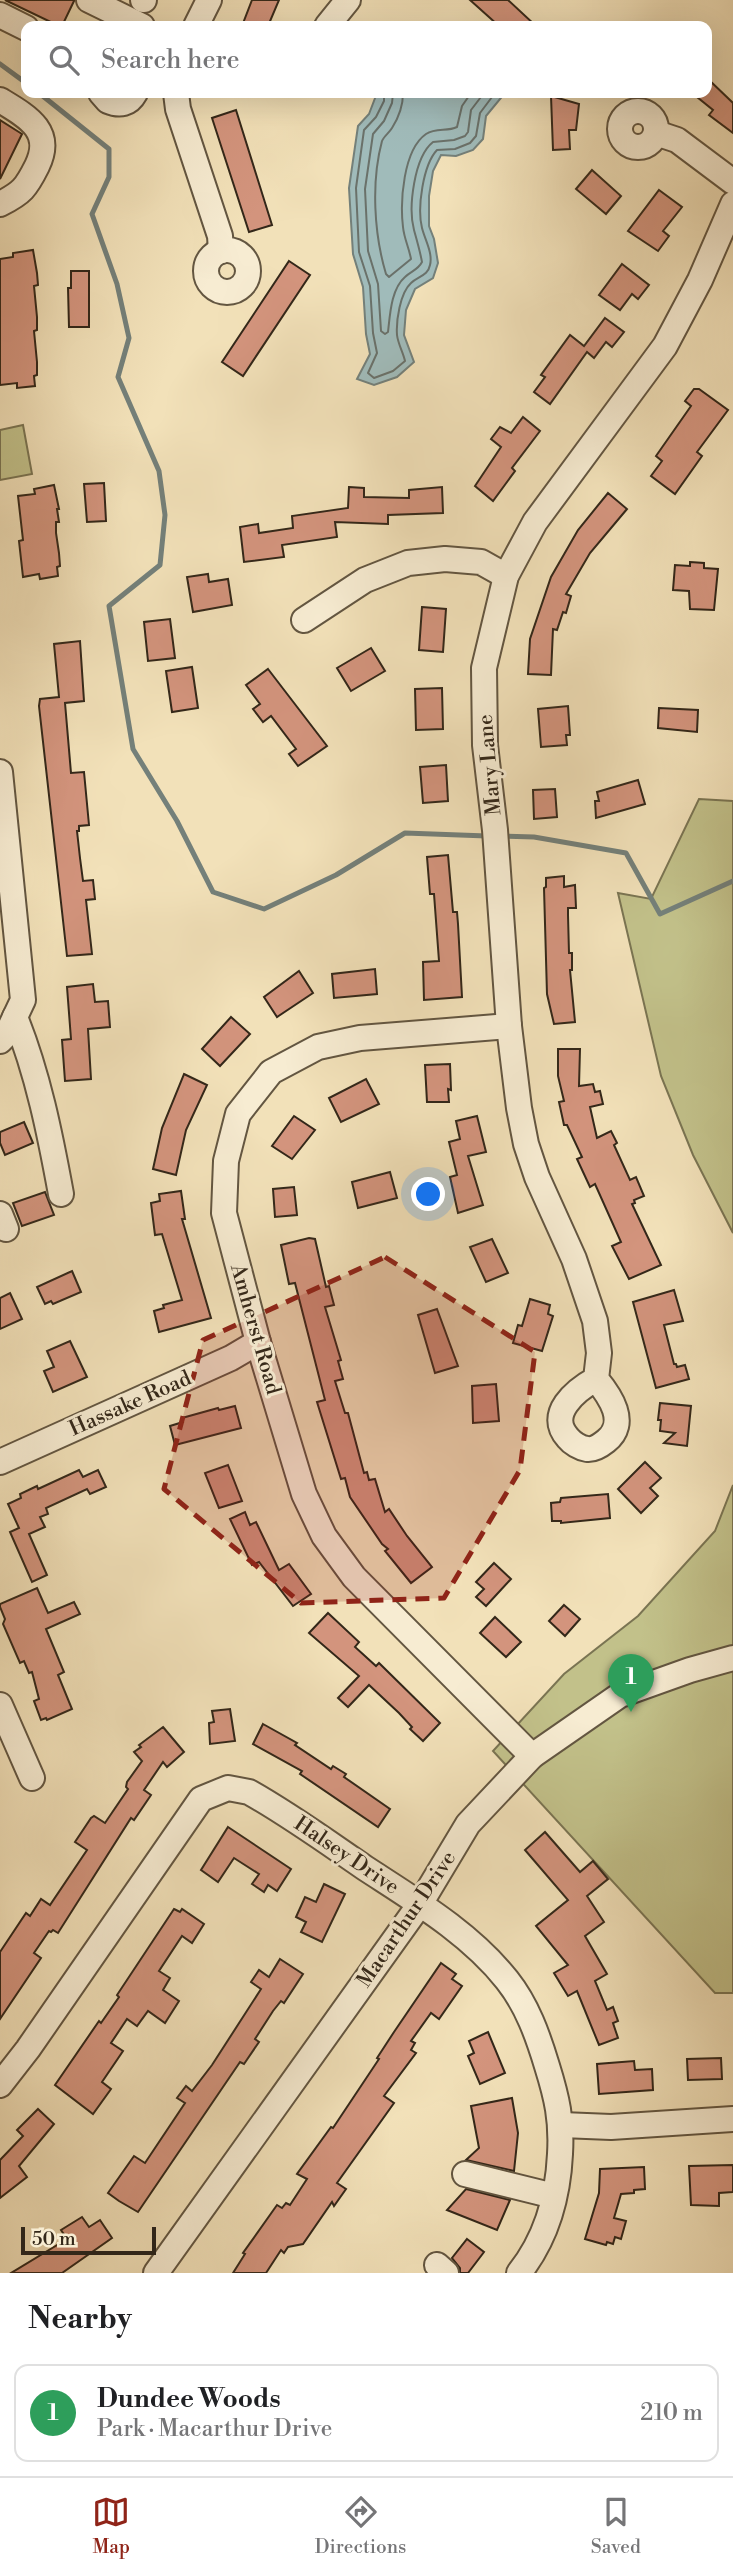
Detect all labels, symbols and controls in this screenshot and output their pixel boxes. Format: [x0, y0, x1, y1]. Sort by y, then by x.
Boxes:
search box [21, 21, 712, 98]
icon: search [45, 41, 83, 79]
text: Search here [101, 44, 240, 76]
street label: Mary Lane [473, 713, 507, 816]
your location [411, 1177, 445, 1211]
street label: Amherst Road [224, 1260, 286, 1398]
street label: Hassake Road [65, 1365, 196, 1442]
pin: 1 [608, 1654, 654, 1712]
street label: Halsey Drive [289, 1811, 404, 1901]
street label: Macarthur Drive [352, 1846, 462, 1993]
scale bar [21, 2224, 156, 2256]
text: 50 m [32, 2227, 76, 2251]
text: Nearby [28, 2300, 132, 2338]
text: Dundee Woods [97, 2383, 281, 2415]
text: 1 [47, 2399, 59, 2427]
text: 210 m [640, 2399, 703, 2427]
text: Park · Macarthur Drive [97, 2415, 332, 2443]
tab: Map [92, 2493, 130, 2559]
tab: Directions [315, 2493, 406, 2559]
tab: Saved [591, 2493, 641, 2559]

